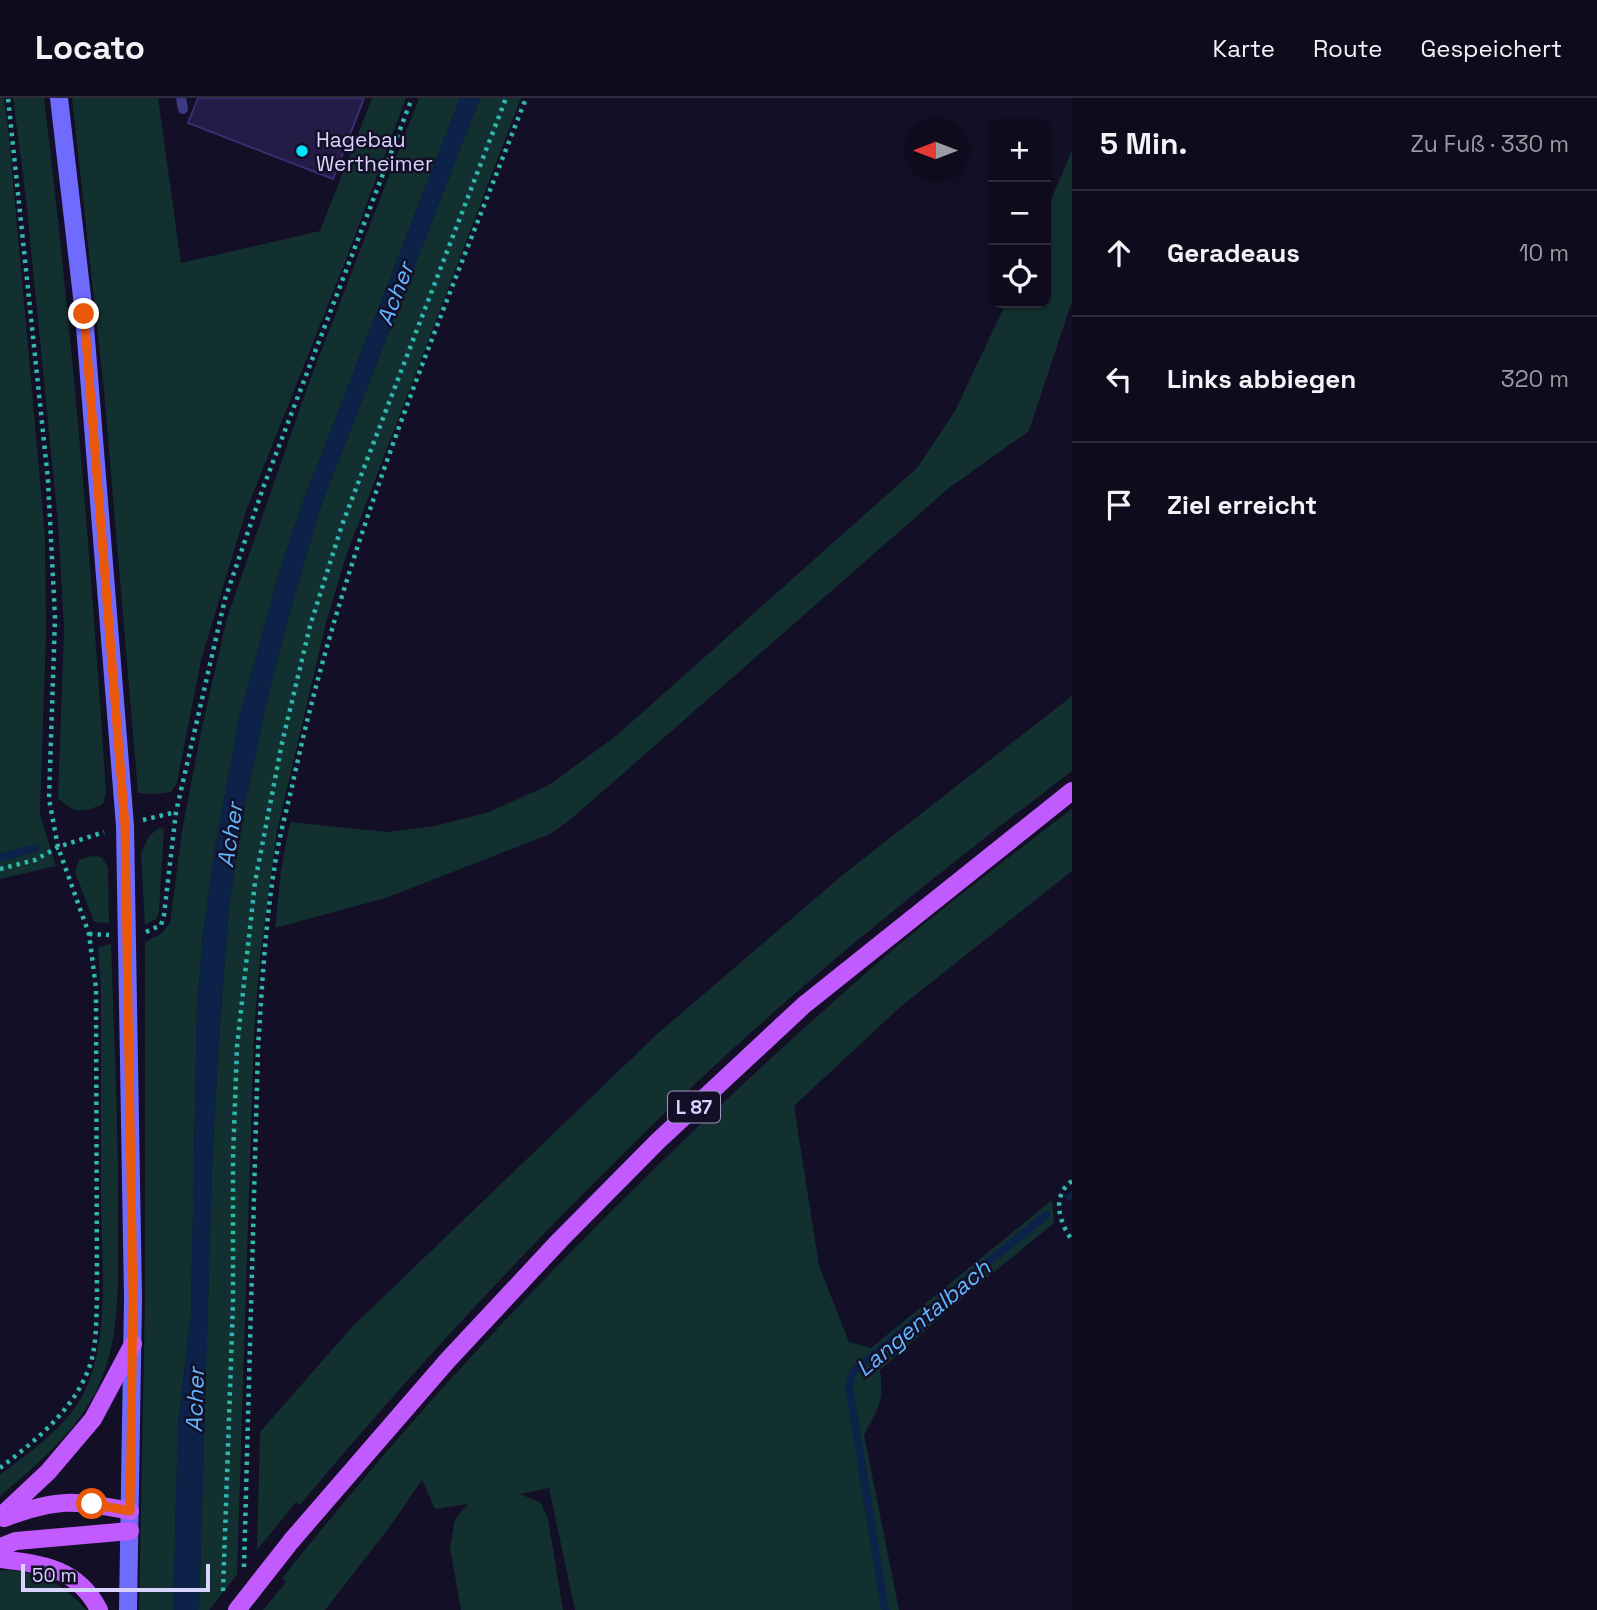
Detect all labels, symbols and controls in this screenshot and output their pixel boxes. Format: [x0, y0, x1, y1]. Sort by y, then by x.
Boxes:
text: Locato [35, 27, 145, 69]
text: Karte [1213, 33, 1275, 64]
text: Route [1313, 33, 1382, 64]
text: Gespeichert [1420, 33, 1562, 64]
north arrow [904, 119, 967, 182]
map controls [988, 119, 1051, 308]
button: + [988, 119, 1051, 182]
text: 5 Min. [1100, 124, 1187, 163]
place label: Hagebau Wertheimer [316, 126, 433, 177]
text: Zu Fuß · 330 m [1411, 129, 1569, 159]
marker: Hagebau Wertheimer [294, 143, 310, 159]
button: − [988, 182, 1051, 245]
icon: ahead [1100, 234, 1138, 272]
text: Geradeaus [1167, 236, 1300, 270]
text: 10 m [1519, 238, 1569, 268]
button: locate [988, 245, 1051, 308]
water label: Acher [369, 256, 421, 330]
route end [68, 298, 99, 329]
icon: left [1100, 360, 1138, 398]
text: Links abbiegen [1167, 362, 1356, 396]
text: 320 m [1501, 364, 1569, 394]
icon: arrive [1100, 486, 1138, 524]
text: Ziel erreicht [1167, 488, 1317, 522]
water label: Acher [210, 798, 250, 869]
road number: L 87 [668, 1091, 720, 1122]
water label: Langentalbach [849, 1252, 997, 1383]
water label: Acher [179, 1365, 211, 1433]
route start [76, 1488, 107, 1519]
scale bar [21, 1561, 210, 1593]
text: 50 m [32, 1563, 77, 1588]

